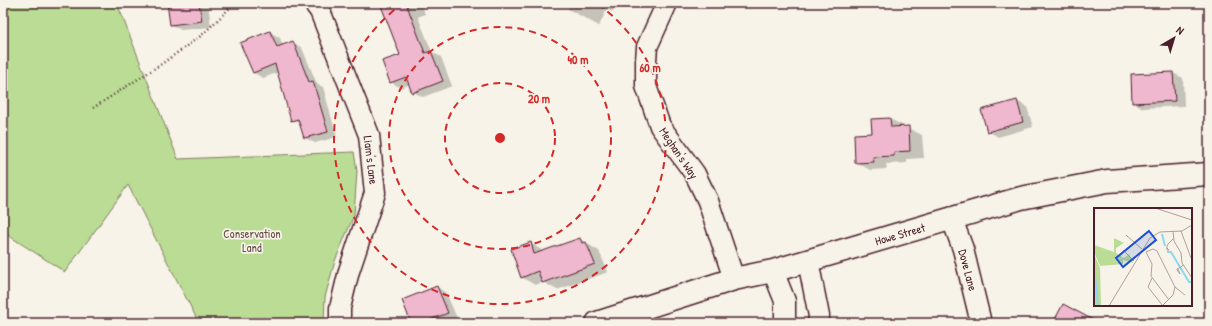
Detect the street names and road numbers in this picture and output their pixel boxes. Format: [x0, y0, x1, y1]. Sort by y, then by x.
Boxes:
street label: Meghan's Way [655, 124, 703, 182]
street label: Liam's Lane [360, 135, 382, 185]
street label: Howe Street [873, 218, 928, 249]
street label: Dove Lane [954, 247, 982, 293]

